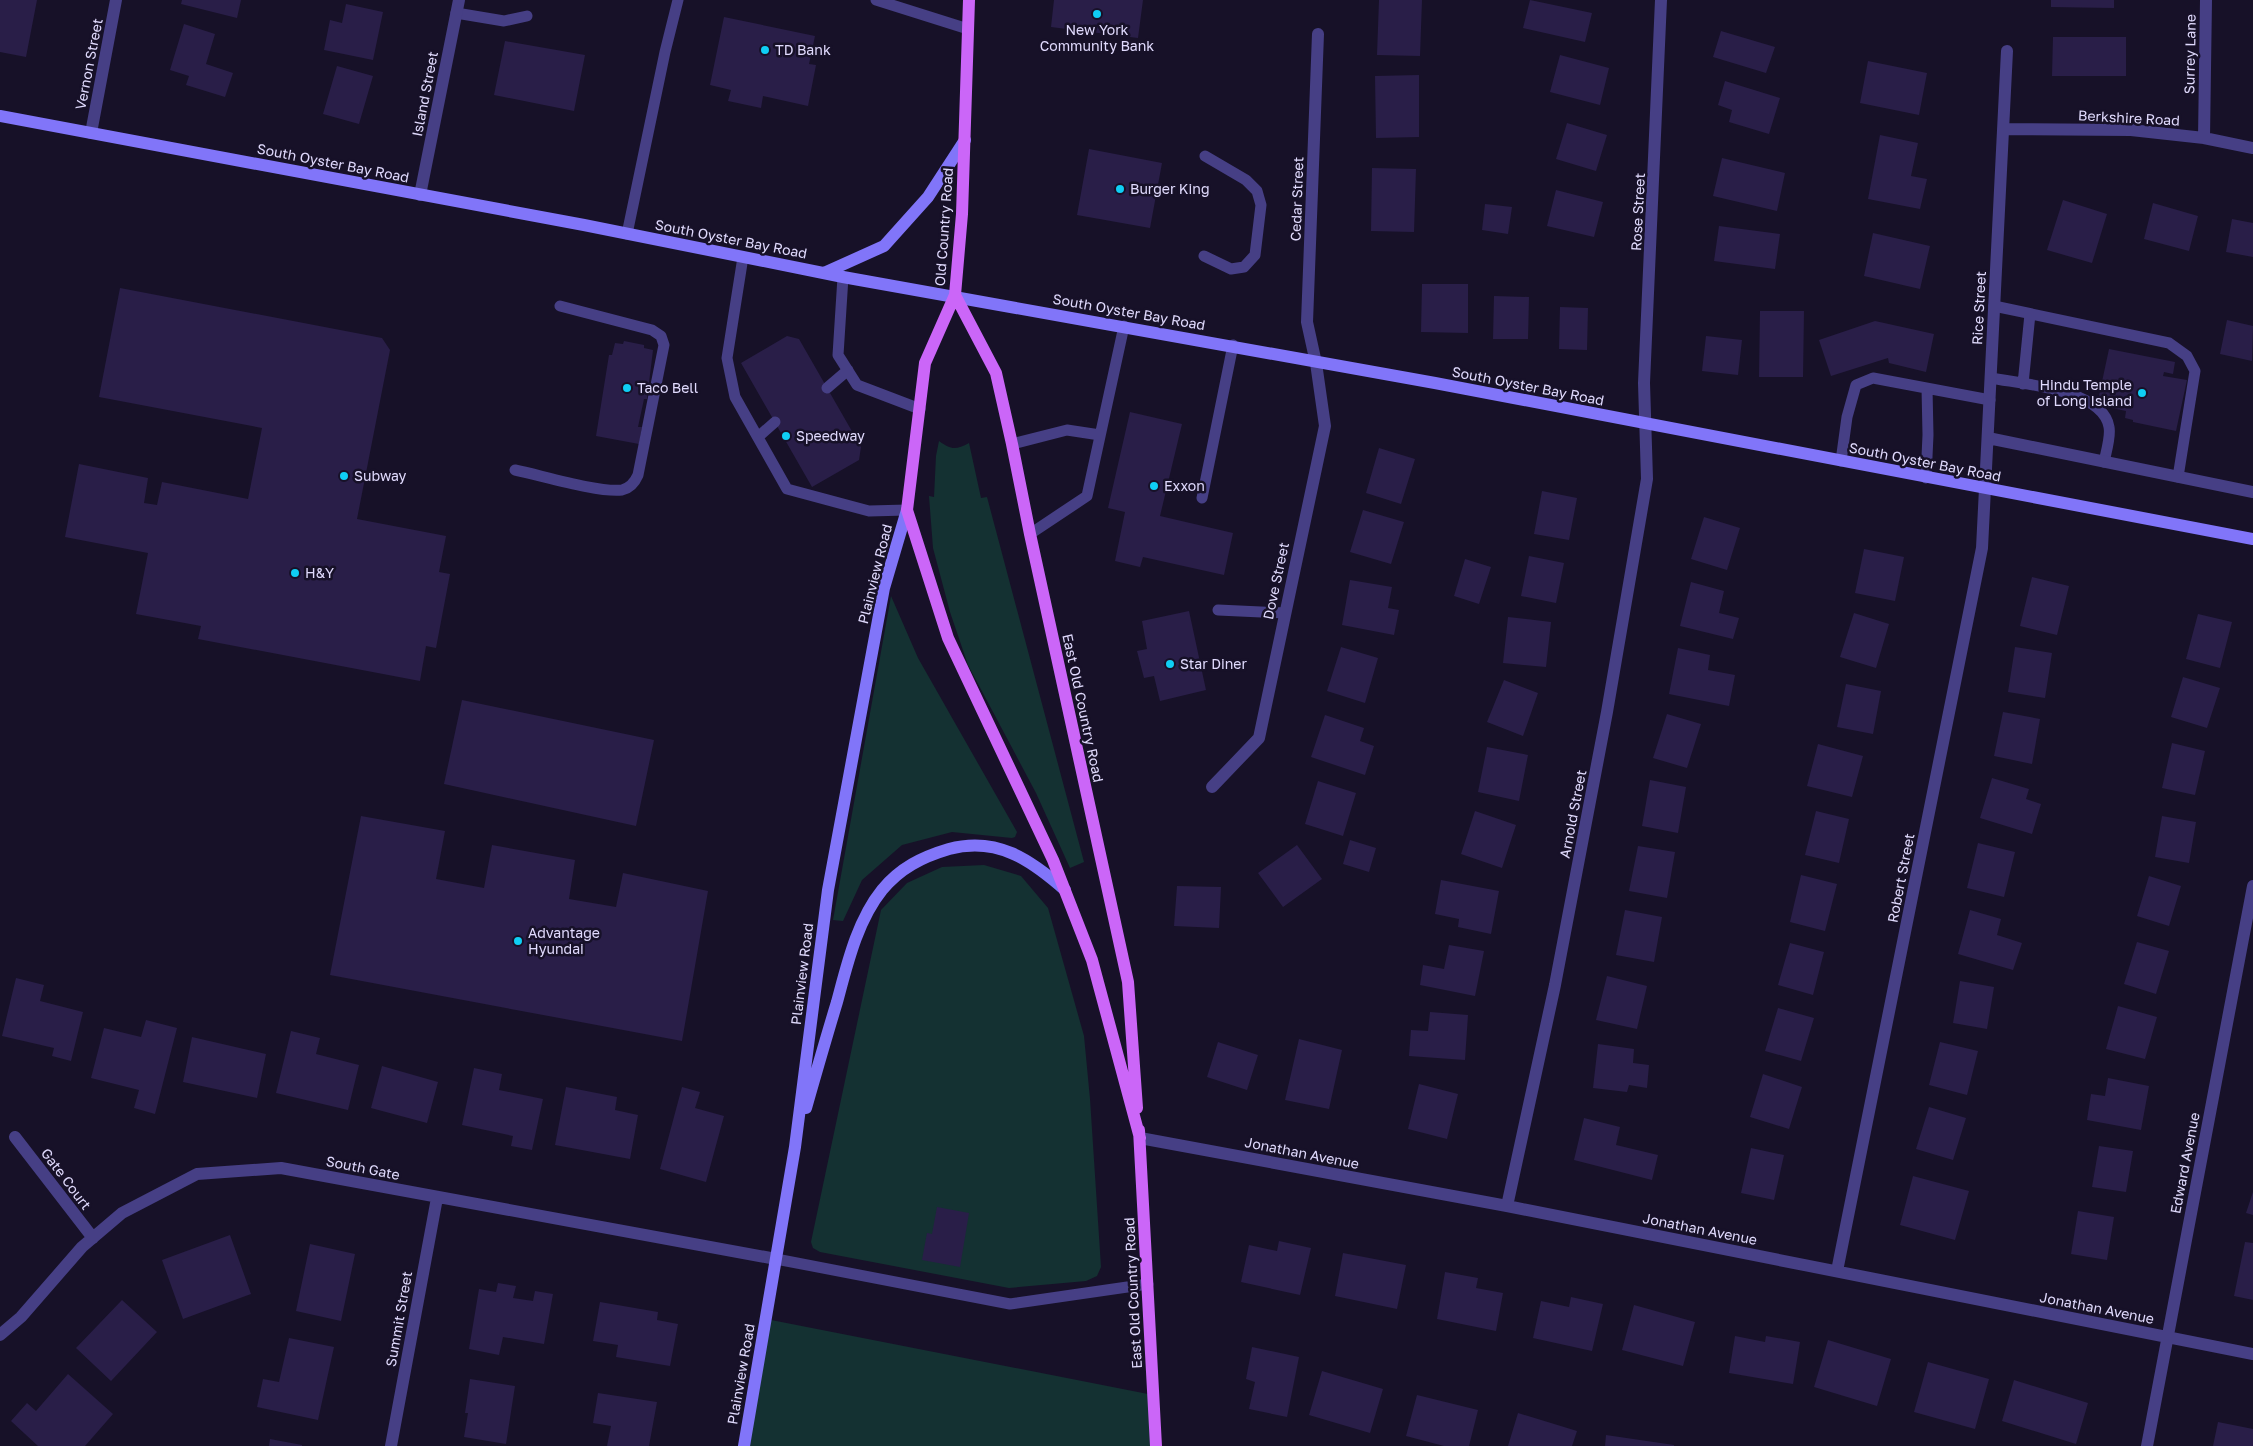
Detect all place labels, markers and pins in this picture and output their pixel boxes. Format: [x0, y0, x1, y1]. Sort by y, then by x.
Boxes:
marker: New York Community Bank [1091, 8, 1103, 20]
place label: New York Community Bank [1040, 21, 1154, 54]
place label: TD Bank [775, 41, 831, 58]
marker: TD Bank [759, 44, 771, 56]
place label: Burger King [1130, 180, 1210, 197]
marker: Burger King [1114, 183, 1126, 195]
place label: Hindu Temple of Long Island [2037, 376, 2132, 409]
place label: Taco Bell [637, 379, 698, 396]
marker: Taco Bell [621, 382, 633, 394]
marker: Hindu Temple of Long Island [2136, 387, 2148, 399]
place label: Speedway [796, 427, 865, 444]
marker: Speedway [780, 430, 792, 442]
place label: Subway [354, 467, 407, 484]
marker: Subway [338, 470, 350, 482]
place label: Exxon [1164, 477, 1205, 494]
marker: Exxon [1148, 480, 1160, 492]
place label: H&Y [305, 564, 334, 581]
marker: H&Y [289, 567, 301, 579]
place label: Star Diner [1180, 655, 1247, 672]
marker: Star Diner [1164, 658, 1176, 670]
place label: Advantage Hyundai [528, 924, 600, 957]
marker: Advantage Hyundai [512, 935, 524, 947]

